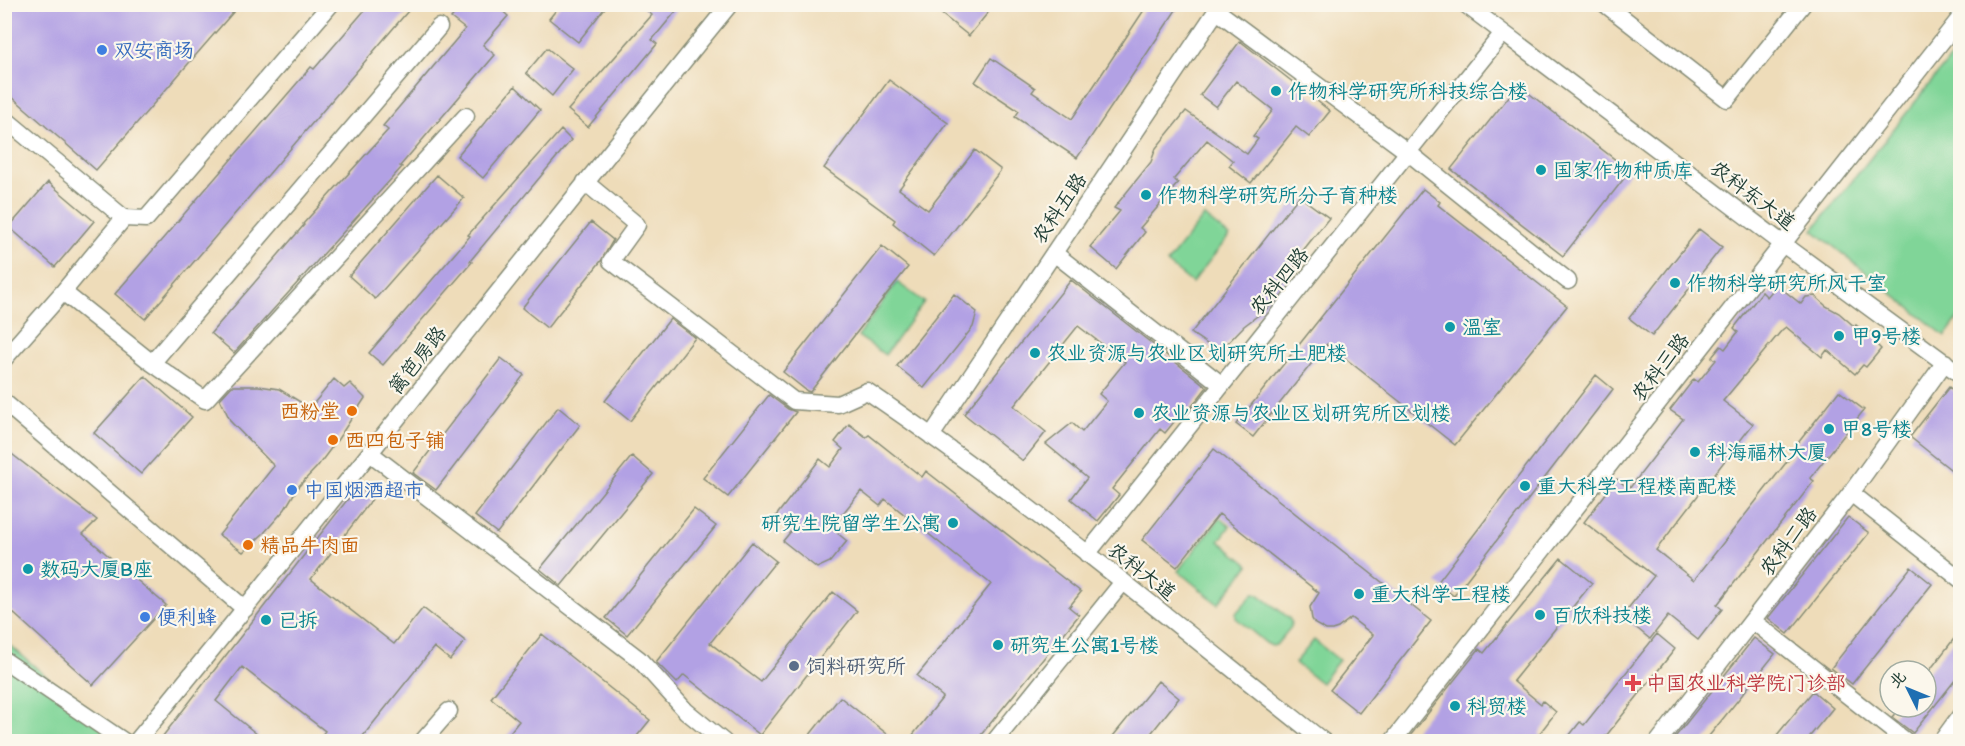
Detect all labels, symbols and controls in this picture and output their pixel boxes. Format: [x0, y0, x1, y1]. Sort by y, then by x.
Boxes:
place label: 双安商场 [114, 38, 194, 62]
marker: 双安商场 [95, 43, 109, 57]
place label: 作物科学研究所科技综合楼 [1288, 79, 1528, 103]
marker: 作物科学研究所科技综合楼 [1269, 84, 1283, 98]
street label: 农科东大道 [1706, 155, 1800, 235]
place label: 国家作物种质库 [1553, 158, 1693, 182]
marker: 国家作物种质库 [1534, 163, 1548, 177]
street label: 农科五路 [1027, 167, 1092, 248]
place label: 作物科学研究所分子育种楼 [1158, 183, 1398, 207]
marker: 作物科学研究所分子育种楼 [1139, 188, 1153, 202]
street label: 农科四路 [1245, 242, 1314, 320]
place label: 作物科学研究所风干室 [1687, 271, 1887, 295]
marker: 作物科学研究所风干室 [1668, 276, 1682, 290]
place label: 温室 [1462, 315, 1502, 339]
street label: 篱笆房路 [383, 320, 452, 399]
marker: 温室 [1443, 320, 1457, 334]
place label: 甲9号楼 [1851, 324, 1921, 348]
street label: 农科三路 [1626, 327, 1695, 406]
marker: 甲9号楼 [1832, 329, 1846, 343]
place label: 农业资源与农业区划研究所土肥楼 [1047, 341, 1347, 365]
marker: 农业资源与农业区划研究所土肥楼 [1028, 346, 1042, 360]
place label: 西粉堂 [280, 399, 340, 423]
place label: 农业资源与农业区划研究所区划楼 [1151, 401, 1451, 425]
marker: 西粉堂 [345, 404, 359, 418]
marker: 农业资源与农业区划研究所区划楼 [1132, 406, 1146, 420]
place label: 甲8号楼 [1841, 417, 1912, 441]
marker: 甲8号楼 [1822, 422, 1836, 436]
place label: 西四包子铺 [345, 428, 445, 452]
marker: 西四包子铺 [326, 433, 340, 447]
place label: 科海福林大厦 [1707, 440, 1827, 464]
marker: 科海福林大厦 [1688, 445, 1702, 459]
place label: 重大科学工程楼南配楼 [1537, 474, 1737, 498]
place label: 中国烟酒超市 [304, 478, 424, 502]
marker: 重大科学工程楼南配楼 [1518, 479, 1532, 493]
marker: 中国烟酒超市 [285, 483, 299, 497]
street label: 农科二路 [1754, 501, 1822, 580]
place label: 研究生院留学生公寓 [761, 511, 941, 535]
marker: 研究生院留学生公寓 [946, 516, 960, 530]
place label: 精品牛肉面 [260, 533, 360, 557]
street label: 农科大道 [1103, 537, 1181, 605]
marker: 精品牛肉面 [241, 538, 255, 552]
place label: 数码大厦B座 [40, 557, 153, 581]
marker: 数码大厦B座 [21, 562, 35, 576]
place label: 重大科学工程楼 [1371, 582, 1511, 606]
marker: 重大科学工程楼 [1352, 587, 1366, 601]
place label: 百欣科技楼 [1552, 603, 1652, 627]
place label: 便利蜂 [157, 605, 217, 629]
place label: 已拆 [278, 608, 318, 632]
marker: 百欣科技楼 [1533, 608, 1547, 622]
marker: 便利蜂 [138, 610, 152, 624]
marker: 已拆 [259, 613, 273, 627]
place label: 研究生公寓1号楼 [1010, 633, 1159, 657]
marker: 研究生公寓1号楼 [991, 638, 1005, 652]
place label: 饲料研究所 [806, 654, 906, 678]
marker: 饲料研究所 [787, 659, 801, 673]
north arrow [1878, 659, 1938, 719]
text: 北 [1885, 667, 1910, 691]
place label: 中国农业科学院门诊部 [1646, 671, 1846, 695]
marker: 中国农业科学院门诊部 [1624, 674, 1642, 692]
place label: 科贸楼 [1467, 694, 1527, 718]
marker: 科贸楼 [1448, 699, 1462, 713]

